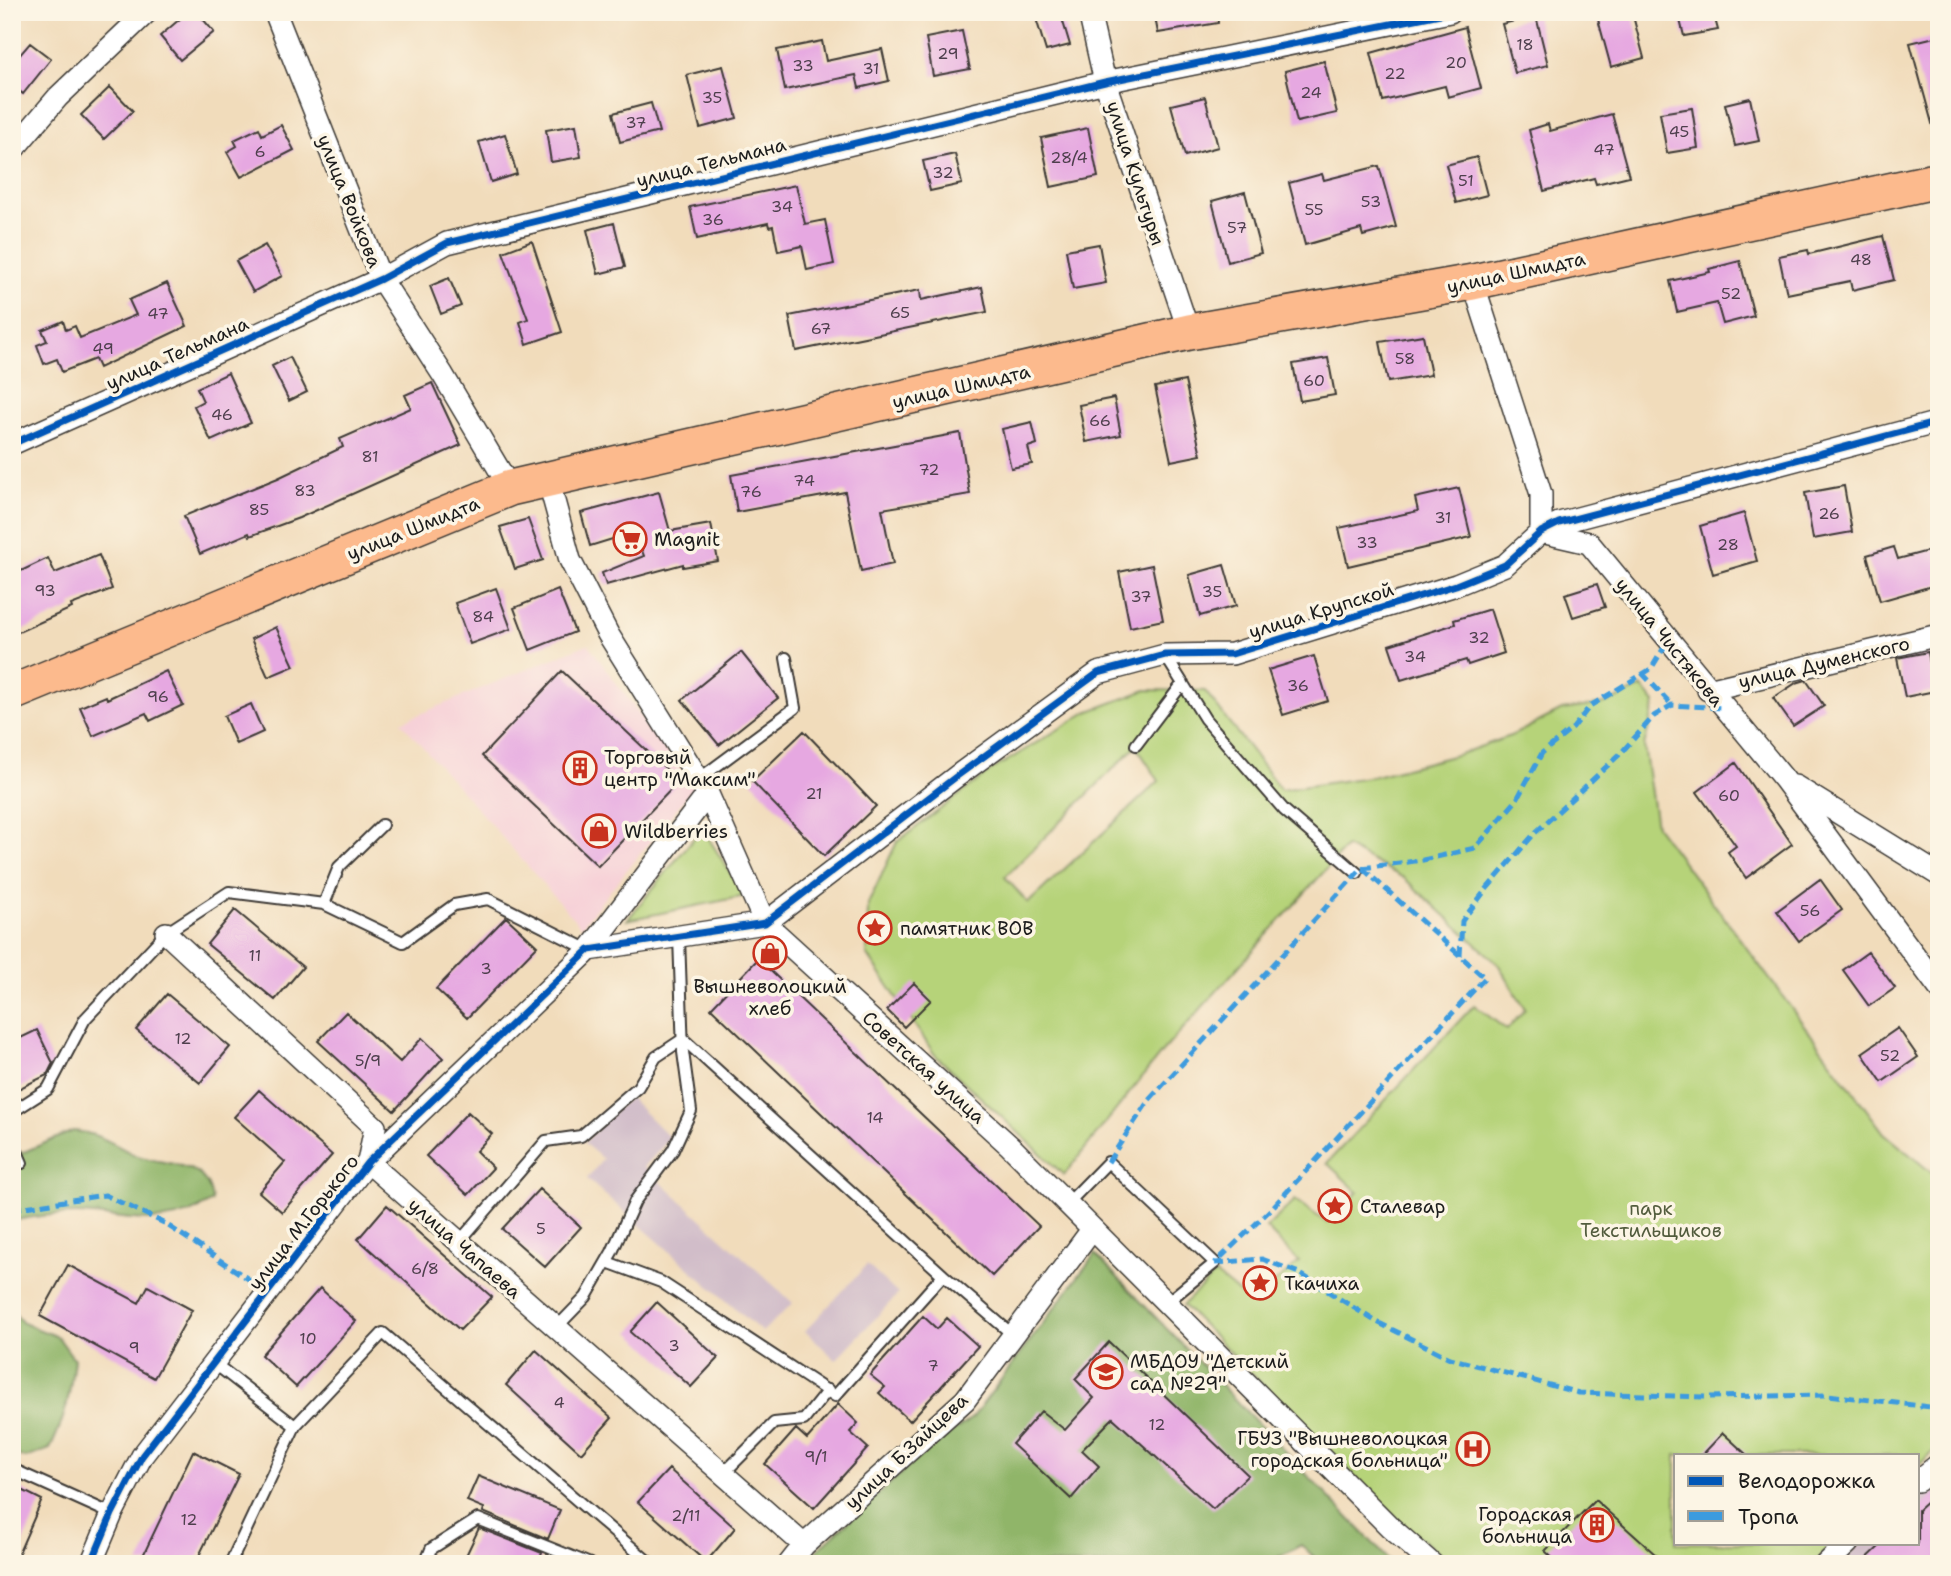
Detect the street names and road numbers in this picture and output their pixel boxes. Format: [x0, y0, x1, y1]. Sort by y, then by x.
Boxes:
street label: улица Культуры [1100, 98, 1171, 248]
street label: улица Войкова [311, 131, 388, 272]
street label: улица Тельмана [634, 132, 789, 193]
street label: улица Шмидта [1445, 246, 1588, 299]
street label: улица Тельмана [102, 311, 253, 396]
street label: улица Шмидта [890, 358, 1033, 415]
street label: улица Шмидта [343, 490, 483, 566]
street label: улица Чистякова [1610, 573, 1730, 712]
street label: улица Крупской [1246, 577, 1397, 644]
street label: улица Думенского [1736, 631, 1912, 694]
street label: Советская улица [857, 1006, 991, 1129]
street label: улица М.Горького [243, 1149, 364, 1295]
street label: улица Чапаева [403, 1192, 527, 1305]
street label: улица Б.Зайцева [839, 1388, 973, 1515]

